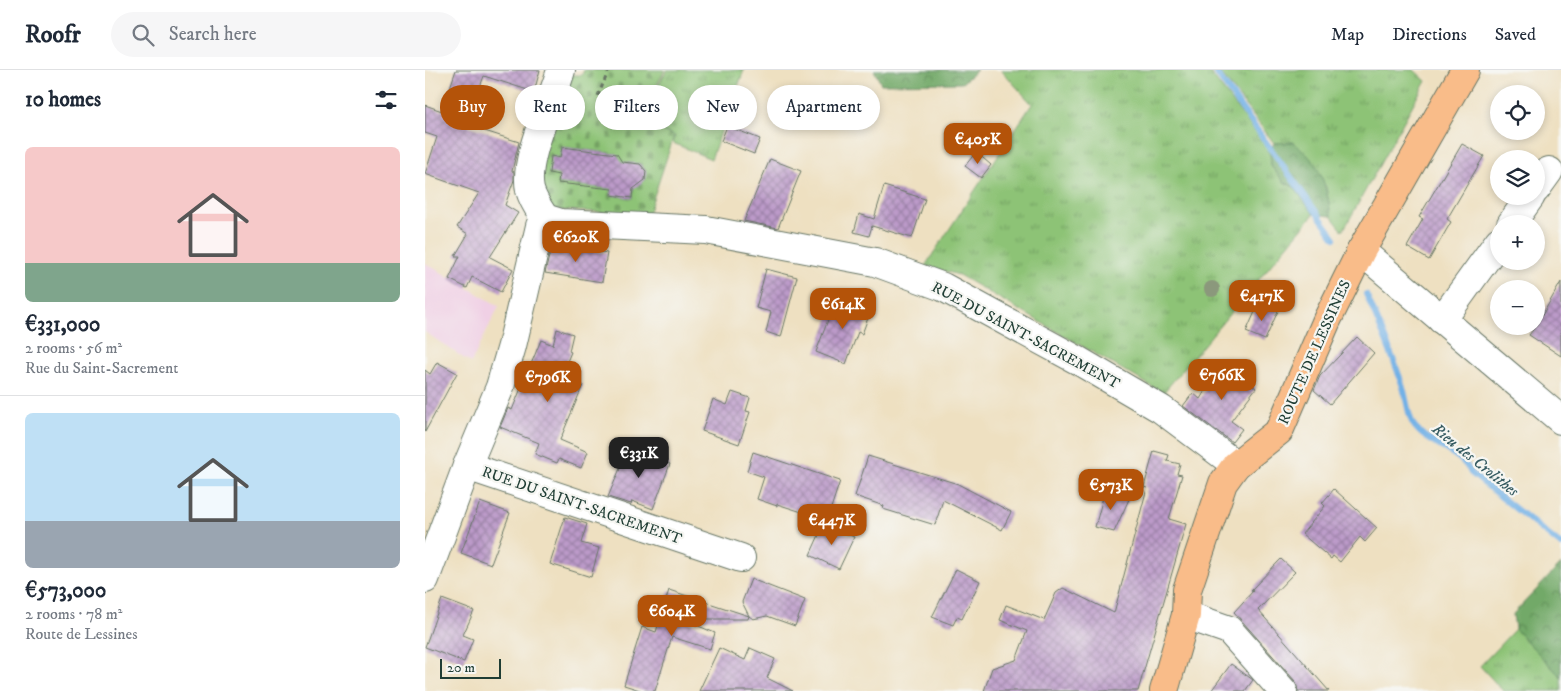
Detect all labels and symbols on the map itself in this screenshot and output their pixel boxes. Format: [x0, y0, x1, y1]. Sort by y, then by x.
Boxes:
pin: €405K [943, 122, 1013, 165]
pin: €620K [541, 220, 611, 263]
street label: ROUTE DE LESSINES [1274, 277, 1355, 427]
street label: RUE DU SAINT-SACREMENT [928, 278, 1124, 393]
pin: €417K [1227, 280, 1297, 322]
pin: €614K [808, 288, 878, 330]
pin: €766K [1187, 358, 1257, 401]
pin: €796K [513, 360, 583, 403]
water label: Rieu des Crolithes [1427, 418, 1524, 502]
pin: €331K [604, 436, 674, 479]
street label: RUE DU SAINT-SACREMENT [479, 462, 685, 549]
pin: €573K [1076, 468, 1146, 511]
pin: €447K [797, 504, 867, 546]
pin: €604K [637, 594, 707, 637]
scale bar [440, 656, 501, 679]

